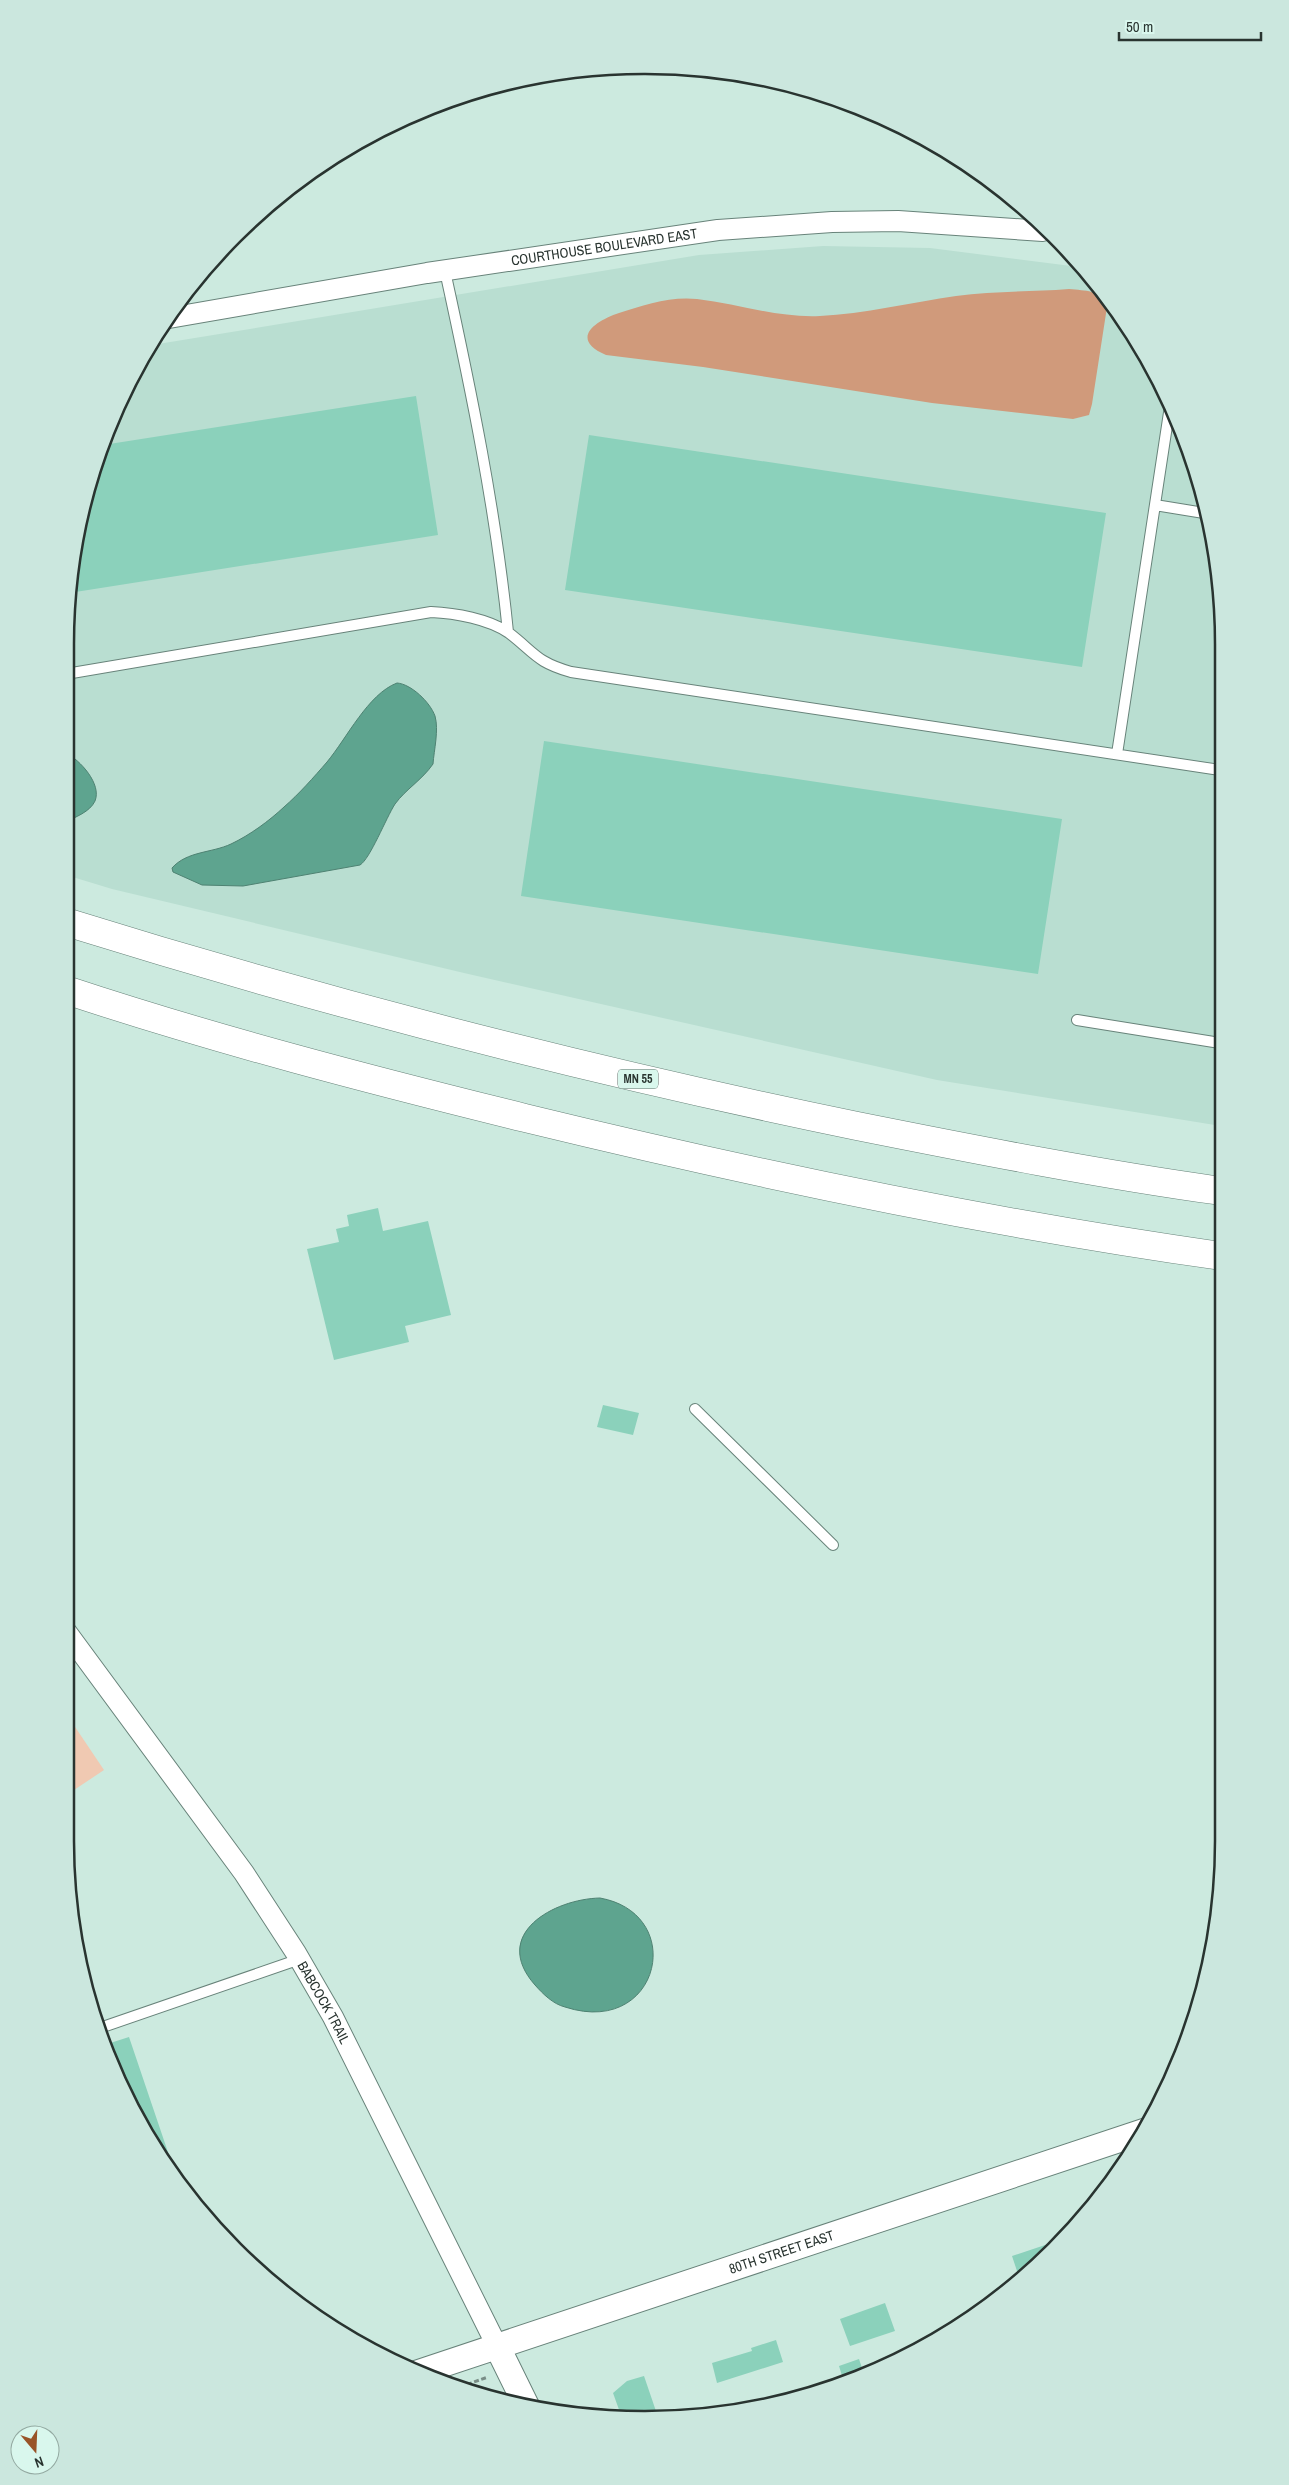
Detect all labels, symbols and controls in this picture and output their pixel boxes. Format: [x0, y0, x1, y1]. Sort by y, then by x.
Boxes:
scale bar [1119, 10, 1262, 42]
text: 50 m [1126, 16, 1153, 37]
street label: COURTHOUSE BOULEVARD EAST [510, 224, 698, 269]
road number: MN 55 [618, 1070, 658, 1088]
street label: BABCOCK TRAIL [294, 1958, 354, 2047]
street label: 80TH STREET EAST [727, 2226, 836, 2278]
north arrow [10, 2425, 60, 2475]
text: N [32, 2452, 46, 2472]

